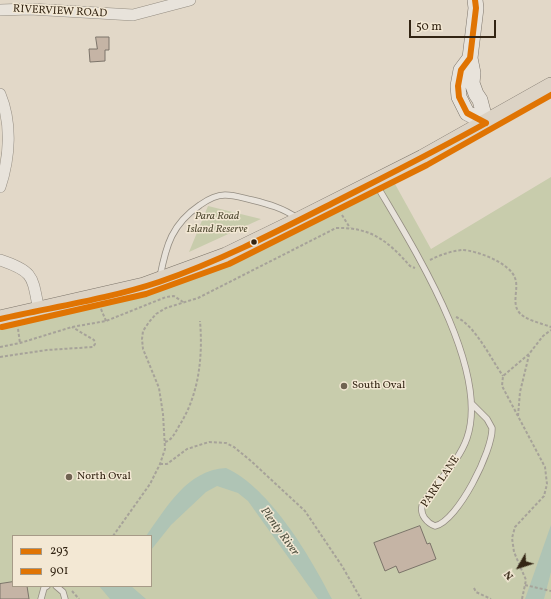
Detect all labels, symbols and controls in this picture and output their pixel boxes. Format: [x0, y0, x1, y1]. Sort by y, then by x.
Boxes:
street label: RIVERVIEW ROAD [13, 3, 107, 21]
scale bar [411, 12, 498, 38]
text: 50 m [416, 19, 442, 35]
park label: Para Road Island Reserve [187, 210, 247, 236]
unlabelled marker [249, 237, 259, 247]
place label: South Oval [352, 379, 405, 393]
marker: South Oval [339, 381, 349, 391]
street label: PARK LANE [419, 454, 463, 510]
place label: North Oval [77, 470, 131, 484]
marker: North Oval [64, 472, 74, 482]
water label: Plenty River [257, 505, 301, 559]
legend [12, 535, 152, 587]
text: 293 [50, 543, 68, 559]
north arrow [499, 547, 539, 587]
text: 901 [50, 563, 68, 579]
text: N [501, 567, 518, 583]

